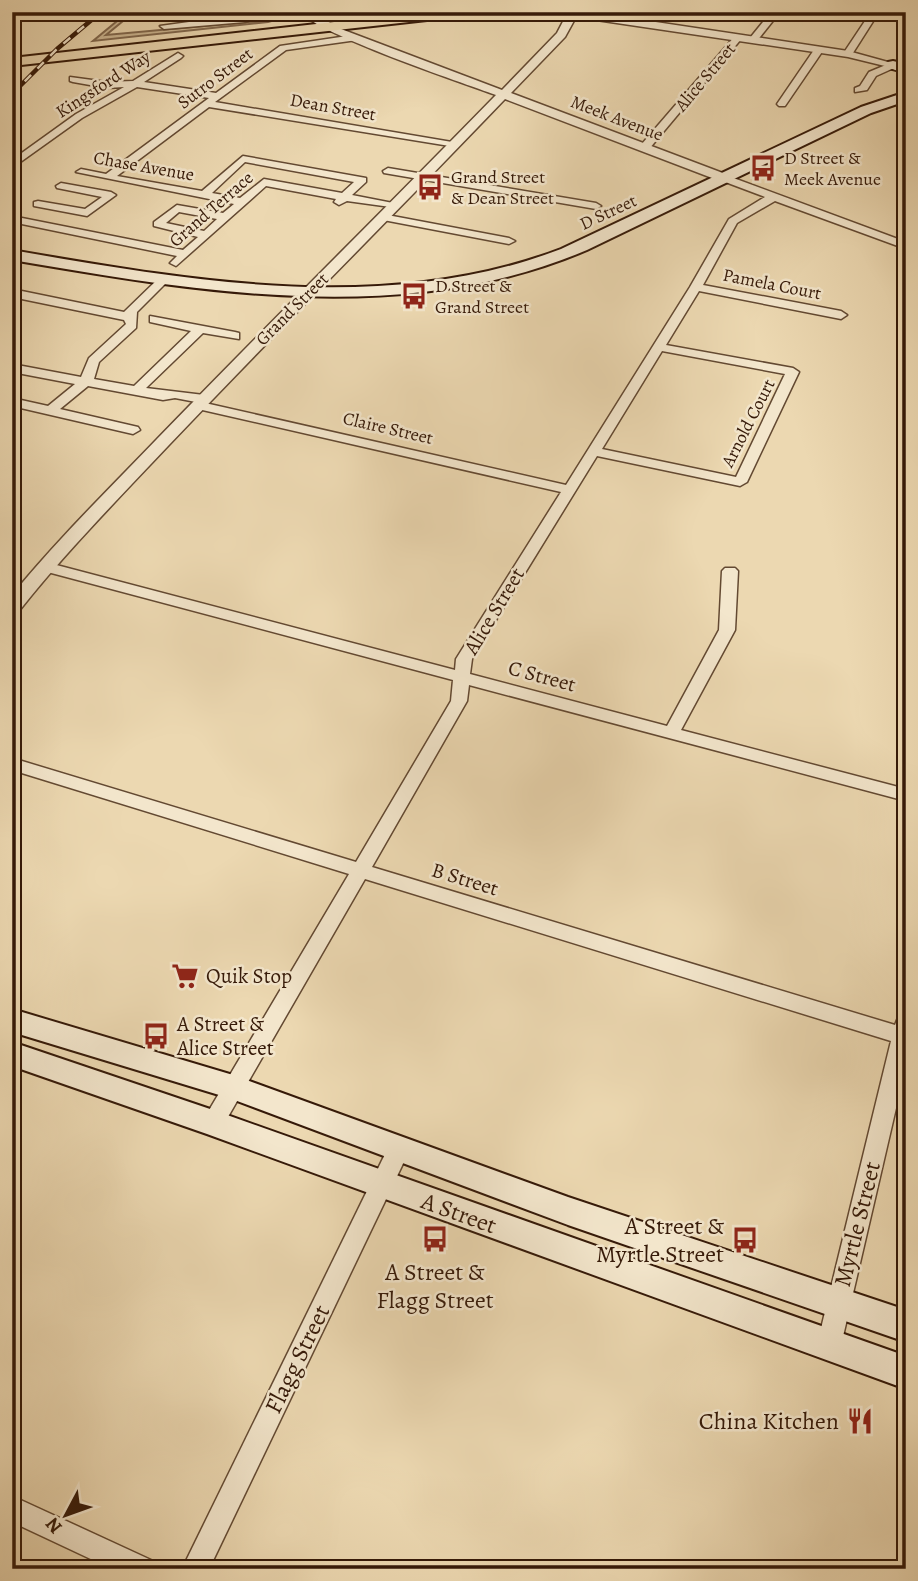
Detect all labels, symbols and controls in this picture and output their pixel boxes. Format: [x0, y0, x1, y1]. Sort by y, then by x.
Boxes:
street label: Alice Street [669, 38, 741, 117]
street label: Sutro Street [172, 42, 258, 114]
street label: Kingsford Way [51, 44, 156, 124]
street label: Dean Street [288, 88, 378, 126]
street label: Meek Avenue [567, 89, 667, 147]
street label: Chase Avenue [92, 145, 196, 187]
place label: D Street & Meek Avenue [784, 146, 881, 191]
bus stop icon: D Street & Meek Avenue [748, 153, 778, 183]
place label: Grand Street & Dean Street [451, 165, 554, 210]
street label: Grand Terrace [164, 166, 258, 252]
bus stop icon: Grand Street & Dean Street [415, 172, 445, 202]
street label: D Street [576, 188, 641, 236]
street label: Pamela Court [721, 263, 823, 305]
street label: Grand Street [250, 267, 334, 351]
place label: D Street & Grand Street [435, 274, 529, 319]
bus stop icon: D Street & Grand Street [399, 281, 429, 311]
street label: Arnold Court [715, 375, 780, 472]
street label: Claire Street [341, 406, 435, 450]
street label: Alice Street [457, 562, 531, 661]
street label: C Street [505, 654, 579, 698]
street label: B Street [428, 856, 502, 902]
supermarket icon: Quik Stop [170, 961, 200, 991]
place label: Quik Stop [206, 962, 292, 990]
place label: A Street & Alice Street [176, 1010, 274, 1062]
bus stop icon: A Street & Alice Street [141, 1021, 171, 1051]
street label: Myrtle Street [826, 1158, 888, 1290]
street label: A Street [416, 1184, 501, 1241]
place label: A Street & Myrtle Street [596, 1210, 724, 1270]
bus stop icon: A Street & Flagg Street [420, 1224, 450, 1254]
bus stop icon: A Street & Myrtle Street [730, 1225, 760, 1255]
place label: A Street & Flagg Street [376, 1256, 494, 1316]
street label: Flagg Street [257, 1299, 337, 1419]
place label: China Kitchen [699, 1405, 839, 1437]
restaurant icon: China Kitchen [845, 1406, 875, 1436]
north arrow [32, 1480, 102, 1550]
text: N [39, 1512, 68, 1539]

